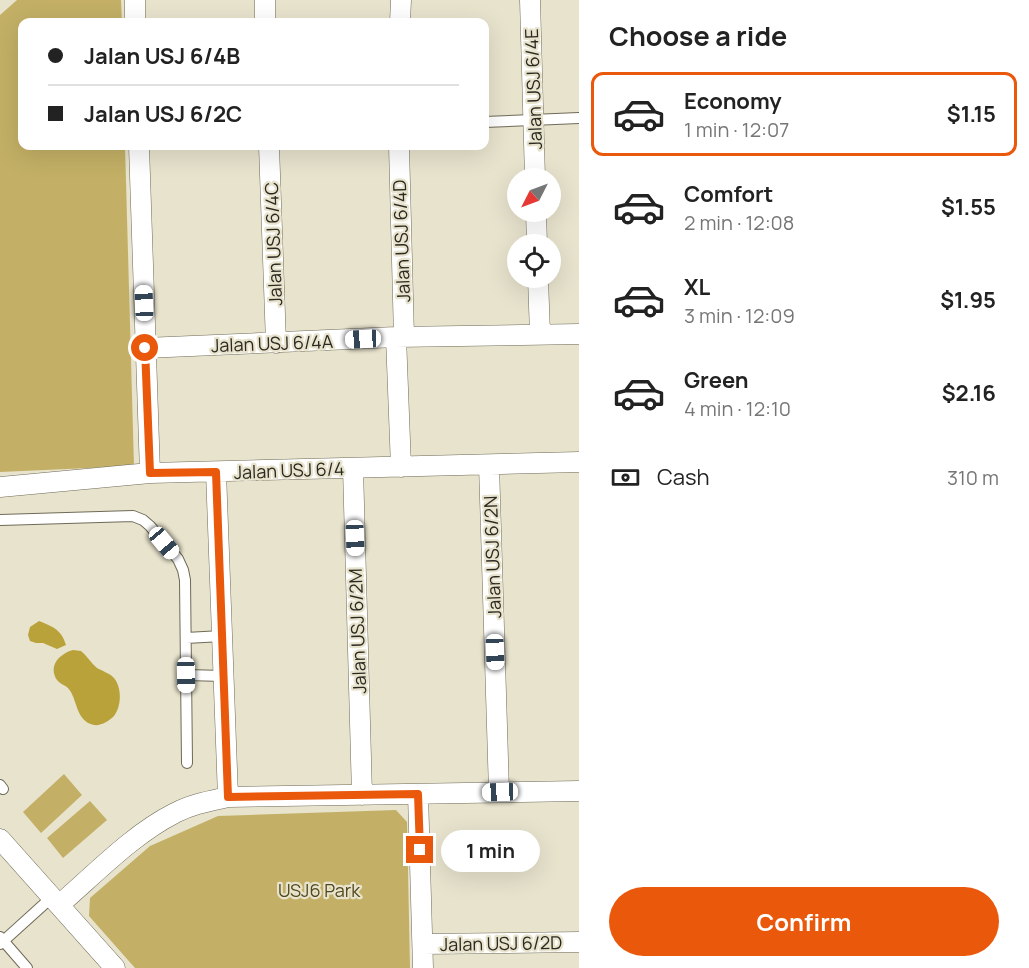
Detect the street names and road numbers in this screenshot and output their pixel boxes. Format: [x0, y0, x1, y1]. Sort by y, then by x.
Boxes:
street label: Jalan USJ 6/4E [519, 28, 547, 150]
street label: Jalan USJ 6/4D [387, 179, 415, 303]
street label: Jalan USJ 6/4C [259, 182, 287, 306]
street label: Jalan USJ 6/4A [210, 329, 334, 357]
street label: Jalan USJ 6/4 [233, 456, 345, 484]
street label: Jalan USJ 6/2N [478, 495, 506, 619]
street label: Jalan USJ 6/2M [343, 568, 371, 694]
street label: Jalan USJ 6/2D [440, 930, 562, 956]

